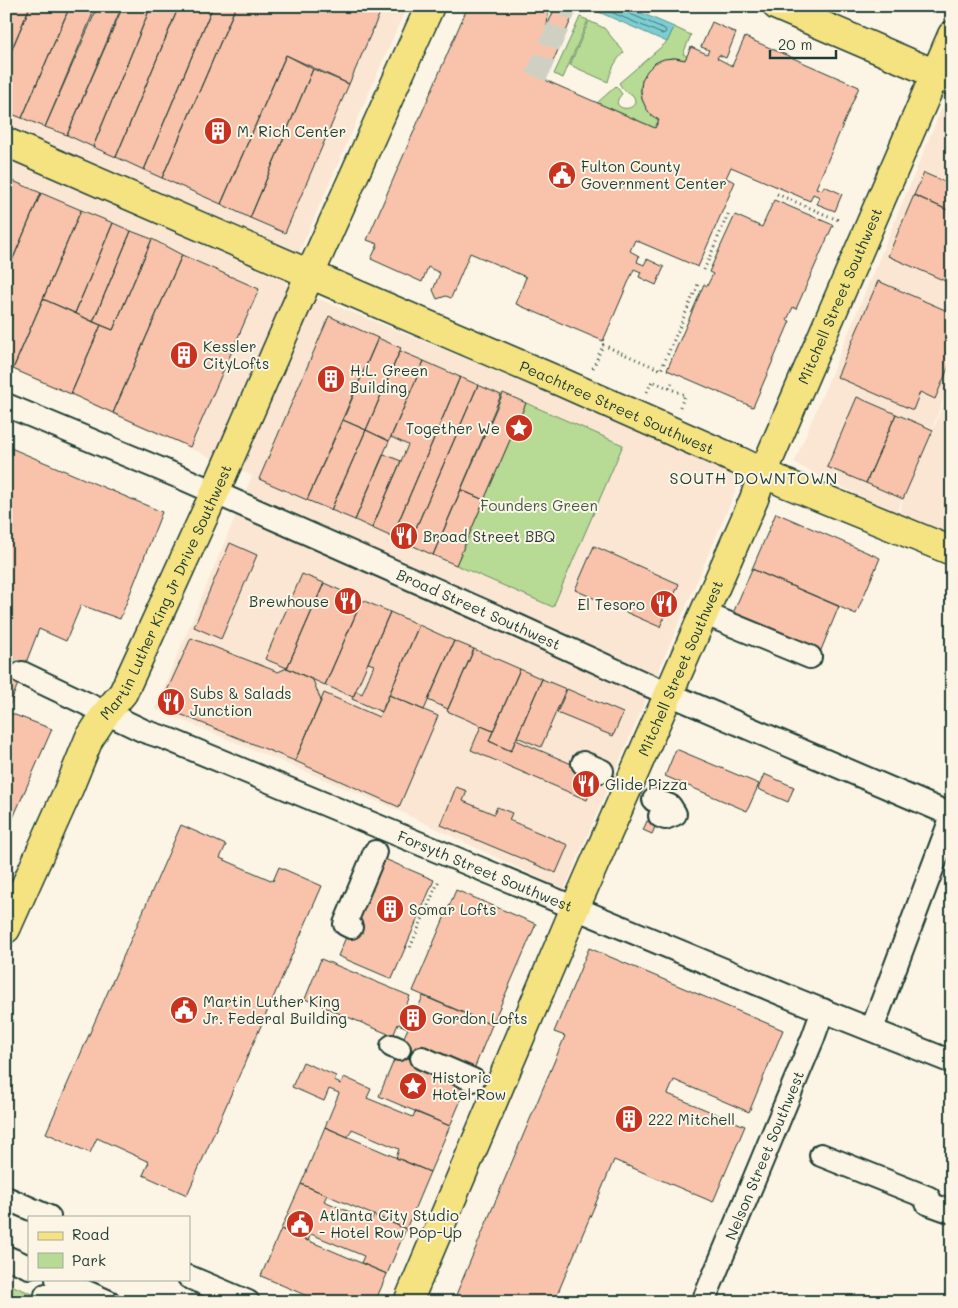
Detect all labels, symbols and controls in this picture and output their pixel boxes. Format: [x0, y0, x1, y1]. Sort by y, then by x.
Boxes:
scale bar [770, 28, 837, 60]
text: 20 m [778, 34, 812, 54]
building icon: M. Rich Center [203, 116, 233, 146]
place label: M. Rich Center [237, 121, 346, 141]
place label: Fulton County Government Center [581, 156, 727, 193]
public building icon: Fulton County Government Center [547, 160, 577, 190]
street label: Mitchell Street Southwest [793, 204, 886, 387]
place label: Kessler CityLofts [203, 336, 269, 373]
building icon: Kessler CityLofts [169, 340, 199, 370]
street label: Peachtree Street Southwest [517, 355, 717, 459]
place label: H.L. Green Building [350, 360, 428, 397]
building icon: H.L. Green Building [316, 364, 346, 394]
place icon: Together We [504, 413, 534, 443]
place label: Together We [406, 418, 500, 438]
street label: Martin Luther King Jr Drive Southwest [95, 461, 236, 724]
district label: SOUTH DOWNTOWN [670, 467, 838, 488]
park label: Founders Green [480, 495, 598, 515]
restaurant icon: Broad Street BBQ [389, 521, 419, 551]
place label: Broad Street BBQ [423, 526, 555, 546]
street label: Broad Street Southwest [394, 564, 564, 654]
street label: Mitchell Street Southwest [633, 577, 727, 759]
restaurant icon: Brewhouse [333, 586, 363, 616]
restaurant icon: El Tesoro [649, 589, 679, 619]
place label: Brewhouse [249, 591, 329, 611]
place label: El Tesoro [578, 594, 645, 614]
place label: Subs & Salads Junction [190, 683, 292, 720]
restaurant icon: Subs & Salads Junction [156, 687, 186, 717]
restaurant icon: Glide Pizza [571, 769, 601, 799]
place label: Glide Pizza [605, 774, 688, 794]
street label: Forsyth Street Southwest [395, 825, 576, 916]
building icon: Somar Lofts [375, 894, 405, 924]
place label: Somar Lofts [409, 899, 496, 919]
place label: Martin Luther King Jr. Federal Building [203, 991, 347, 1028]
public building icon: Martin Luther King Jr. Federal Building [169, 995, 199, 1025]
building icon: Gordon Lofts [398, 1003, 428, 1033]
place label: Gordon Lofts [432, 1008, 528, 1028]
place label: Historic Hotel Row [432, 1067, 506, 1104]
street label: Nelson Street Southwest [720, 1068, 808, 1243]
place icon: Historic Hotel Row [398, 1071, 428, 1101]
building icon: 222 Mitchell [614, 1104, 644, 1134]
place label: 222 Mitchell [648, 1109, 735, 1129]
place label: Atlanta City Studio - Hotel Row Pop-Up [319, 1205, 462, 1242]
public building icon: Atlanta City Studio - Hotel Row Pop-Up [285, 1209, 315, 1239]
legend [28, 1216, 190, 1280]
text: Road [72, 1224, 109, 1244]
text: Park [72, 1250, 106, 1270]

